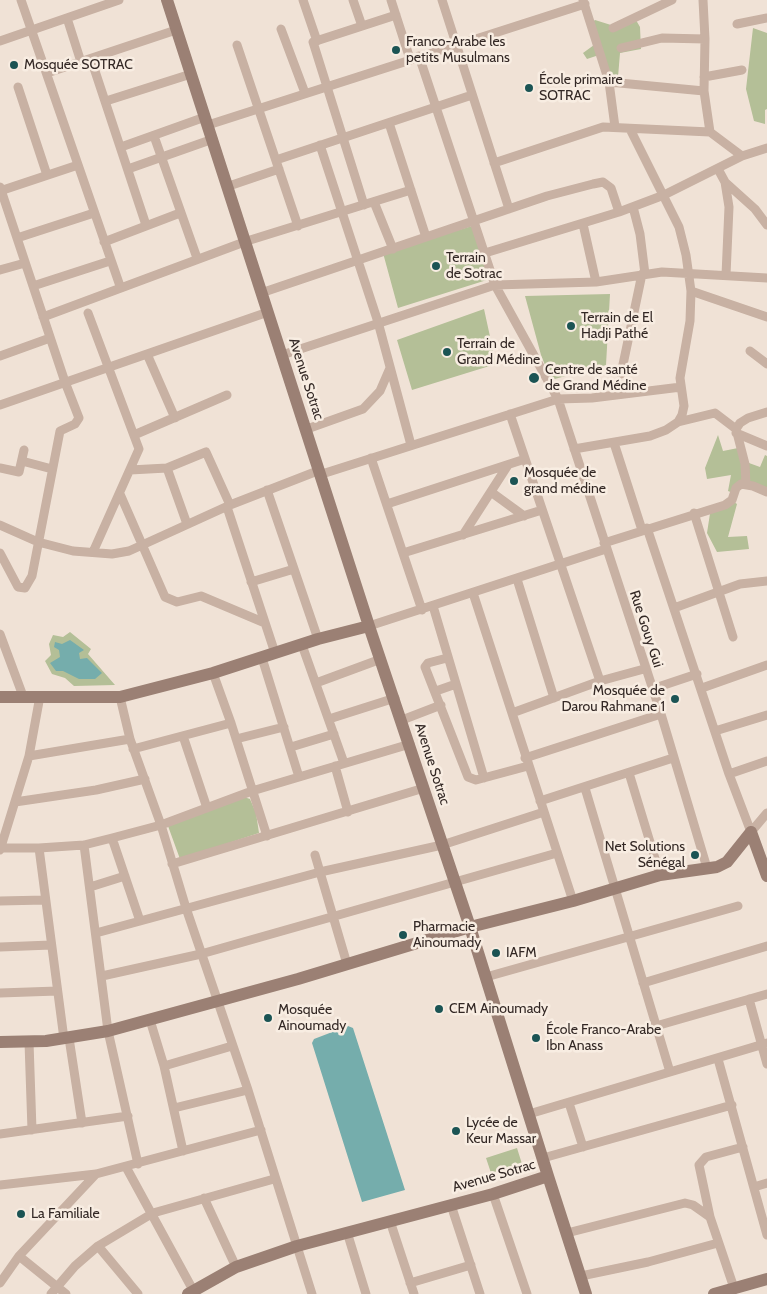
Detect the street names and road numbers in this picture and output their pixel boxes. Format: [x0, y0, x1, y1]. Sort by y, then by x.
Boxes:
street label: Avenue Sotrac [285, 336, 327, 422]
street label: Rue Gouy Gui [626, 588, 666, 670]
street label: Avenue Sotrac [411, 721, 453, 807]
street label: Avenue Sotrac [451, 1156, 537, 1196]

